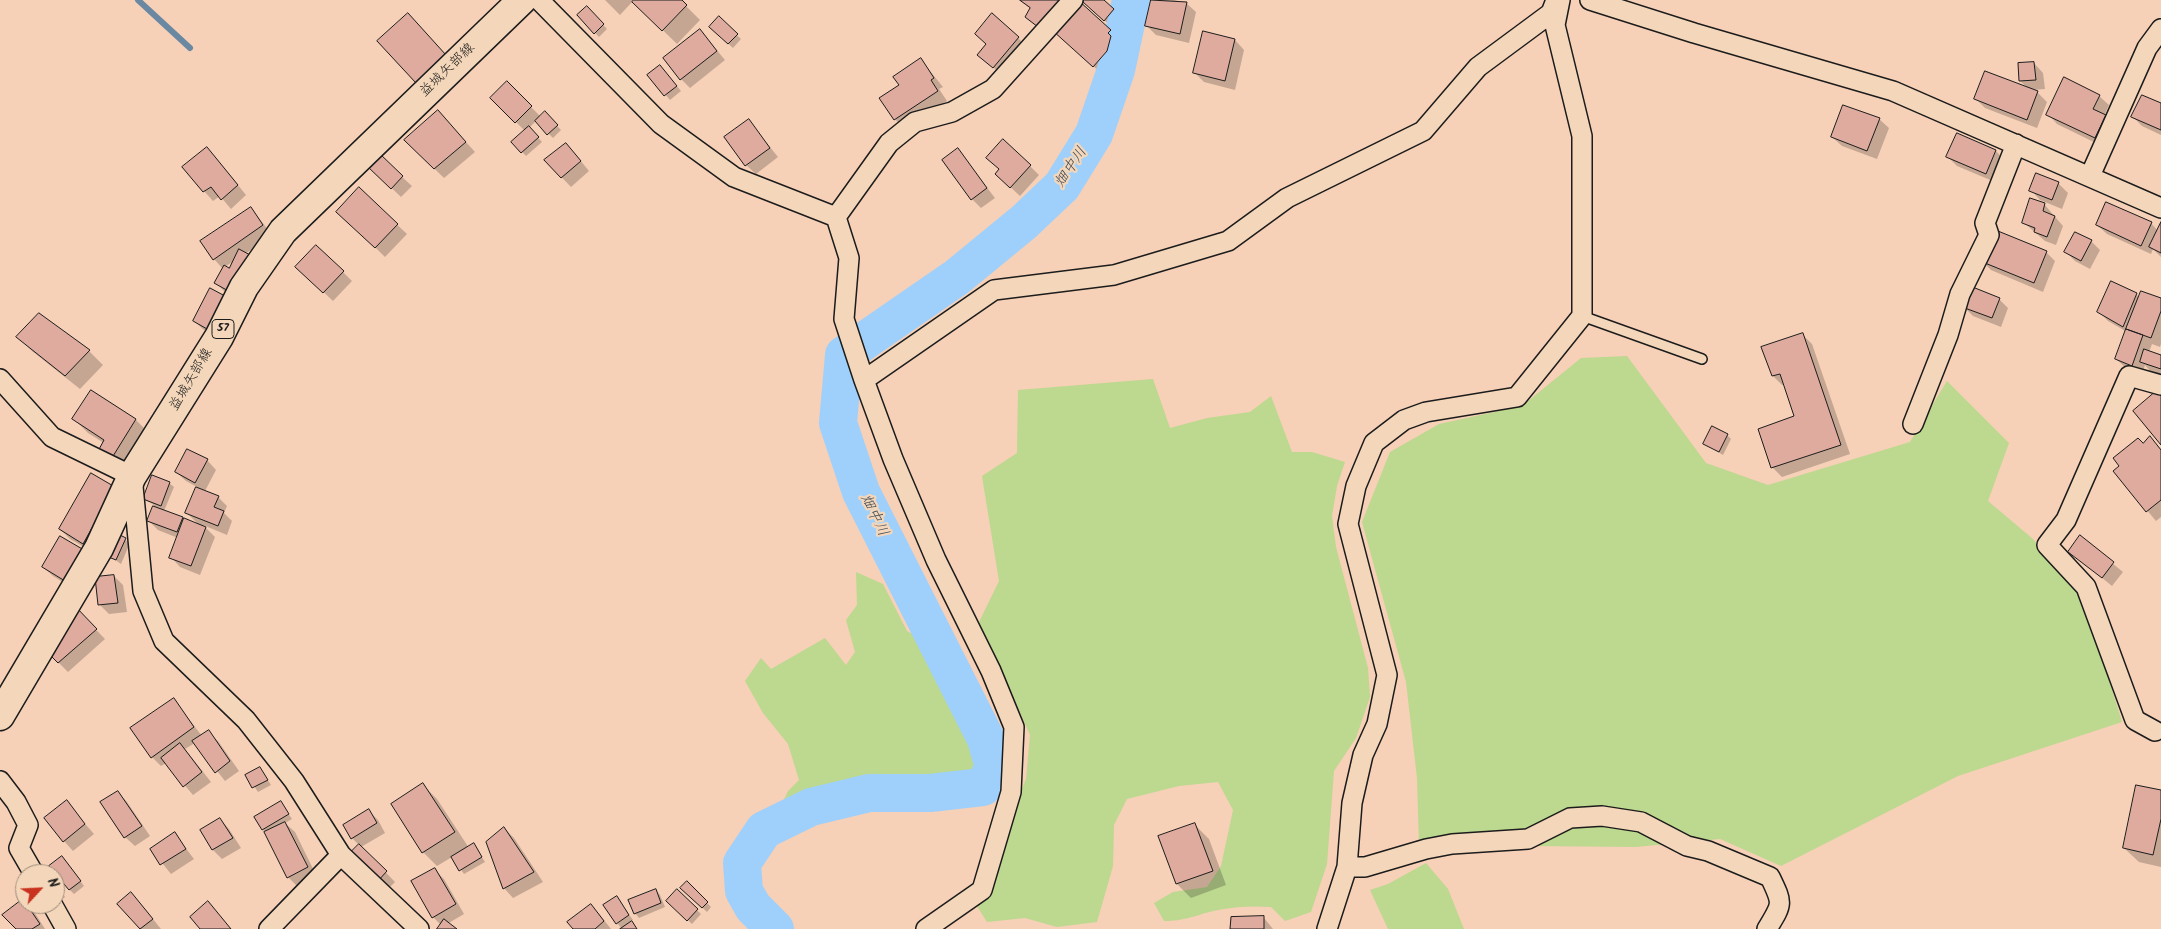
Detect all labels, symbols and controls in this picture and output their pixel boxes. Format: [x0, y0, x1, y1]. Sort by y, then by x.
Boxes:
street label: 益城矢部線 [417, 41, 479, 101]
water label: 畑中川 [1052, 144, 1092, 192]
road number: 57 [212, 320, 234, 338]
street label: 益城矢部線 [167, 346, 217, 414]
water label: 畑中川 [855, 492, 891, 540]
north arrow [15, 864, 65, 914]
text: N [41, 874, 65, 892]

